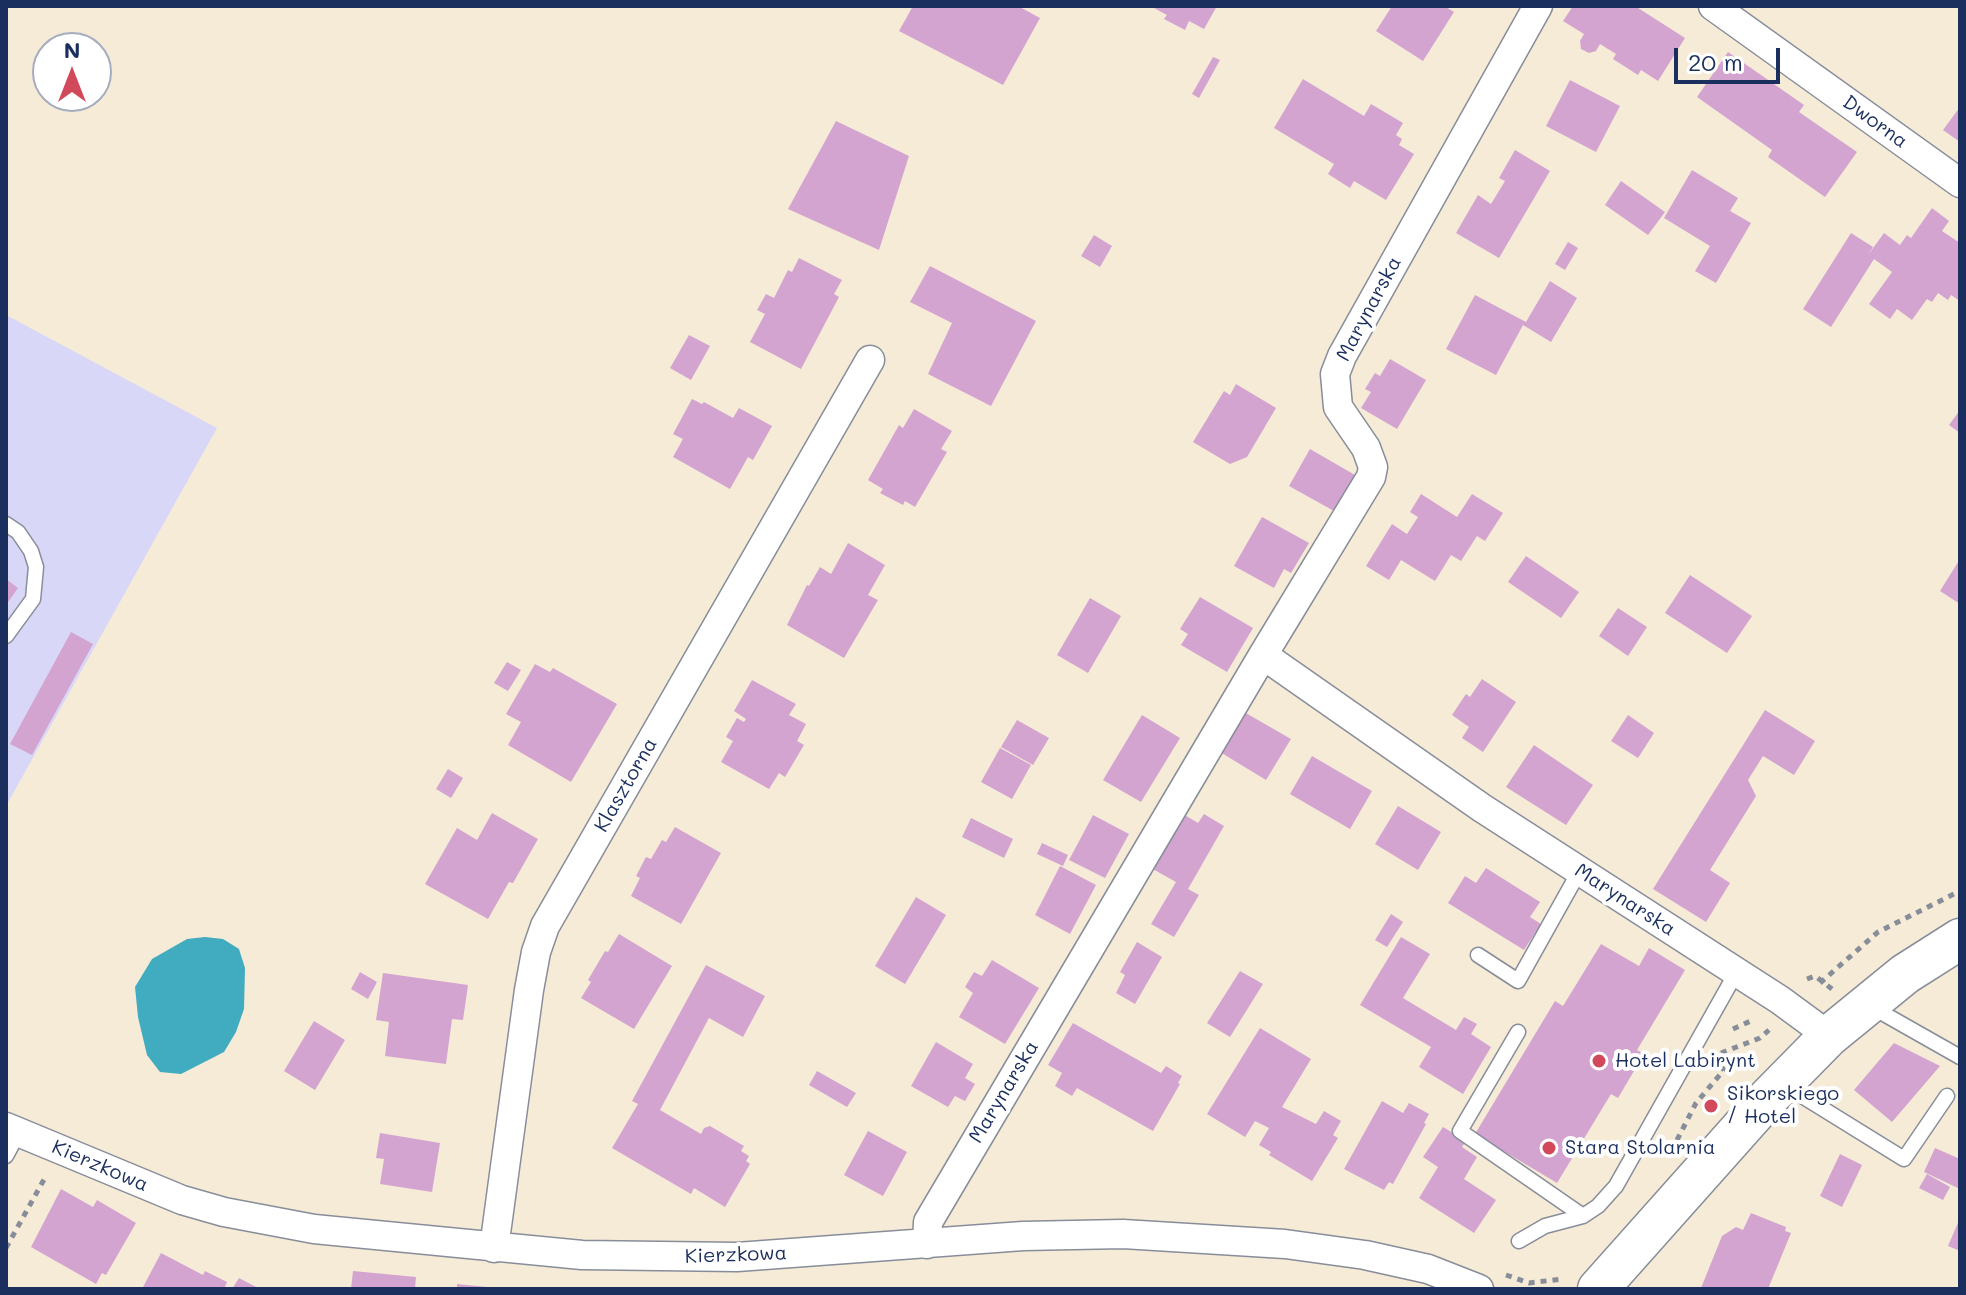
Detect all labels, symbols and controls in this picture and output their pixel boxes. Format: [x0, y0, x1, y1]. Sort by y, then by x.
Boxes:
north arrow [32, 32, 112, 112]
scale bar [1678, 32, 1784, 82]
text: N [64, 35, 80, 64]
text: 20 m [1688, 46, 1743, 77]
street label: Dworna [1838, 90, 1912, 154]
street label: Marynarska [1331, 252, 1407, 366]
street label: Klasztorna [589, 734, 663, 836]
street label: Marynarska [1570, 859, 1680, 941]
street label: Marynarska [964, 1036, 1044, 1148]
place label: Hotel Labirynt [1615, 1049, 1756, 1073]
marker: Hotel Labirynt [1590, 1052, 1608, 1070]
place label: Sikorskiego / Hotel [1727, 1082, 1839, 1129]
marker: Sikorskiego / Hotel [1702, 1097, 1720, 1115]
street label: Kierzkowa [48, 1135, 152, 1197]
place label: Stara Stolarnia [1565, 1136, 1716, 1160]
marker: Stara Stolarnia [1540, 1139, 1558, 1157]
street label: Kierzkowa [684, 1241, 788, 1269]

